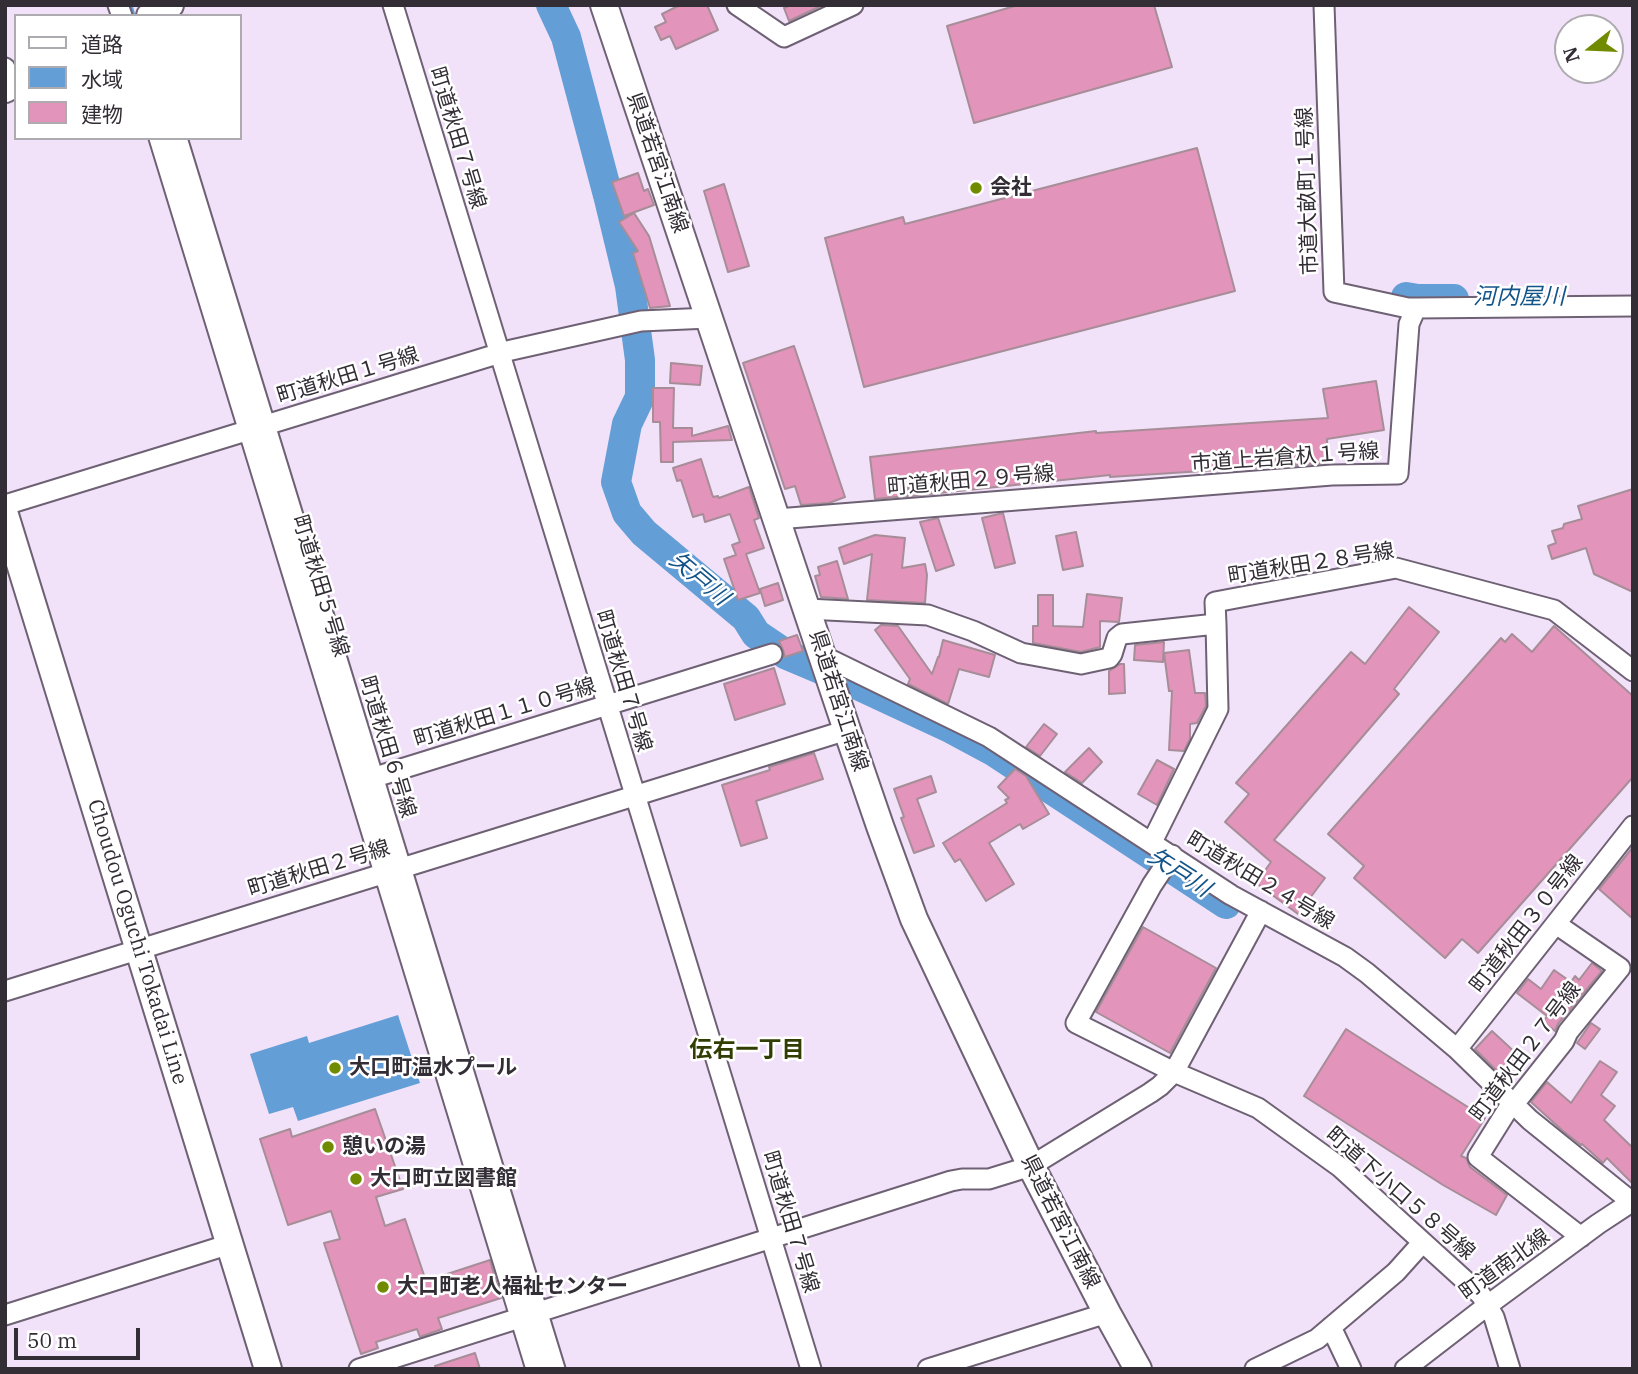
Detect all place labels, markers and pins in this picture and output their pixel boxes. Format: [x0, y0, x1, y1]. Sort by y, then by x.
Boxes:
place label: 会社 [990, 175, 1032, 201]
marker: 会社 [968, 180, 984, 196]
place label: 大口町温水プール [349, 1055, 517, 1081]
marker: 大口町温水プール [327, 1060, 343, 1076]
place label: 憩いの湯 [342, 1134, 426, 1160]
marker: 憩いの湯 [320, 1139, 336, 1155]
place label: 大口町立図書館 [370, 1166, 517, 1192]
marker: 大口町立図書館 [348, 1171, 364, 1187]
place label: 大口町老人福祉センター [397, 1274, 628, 1300]
marker: 大口町老人福祉センター [375, 1279, 391, 1295]

